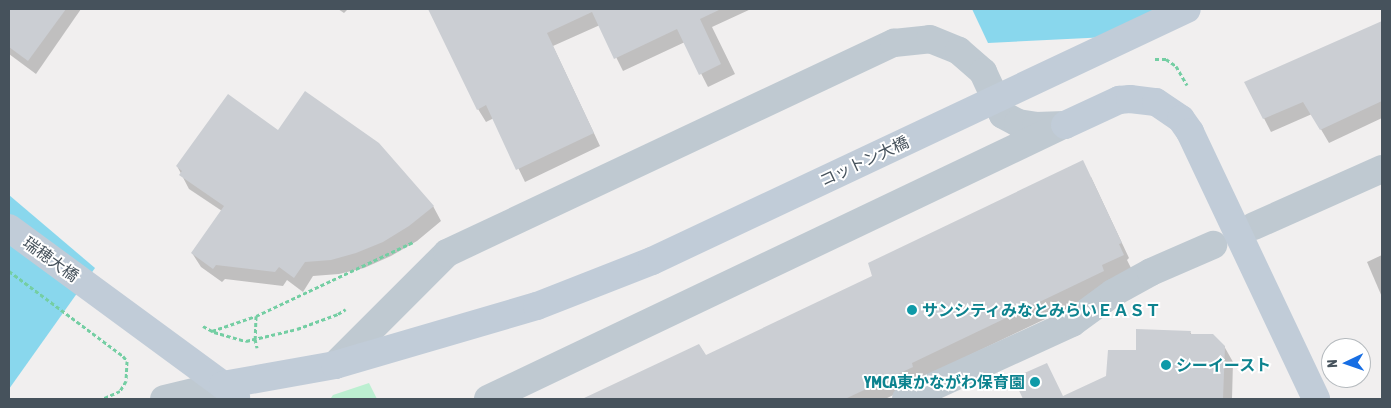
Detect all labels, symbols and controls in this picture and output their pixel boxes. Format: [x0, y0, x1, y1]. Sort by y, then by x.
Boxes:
street label: コットン大橋 [816, 132, 912, 190]
street label: 瑞穂大橋 [19, 232, 83, 286]
place label: サンシティみなとみらいＥＡＳＴ [922, 300, 1162, 320]
marker: サンシティみなとみらいＥＡＳＴ [906, 304, 918, 316]
north arrow [1321, 338, 1371, 388]
place label: シーイースト [1176, 355, 1272, 375]
marker: シーイースト [1160, 359, 1172, 371]
text: N [1324, 359, 1340, 368]
place label: YMCA東かながわ保育園 [864, 372, 1025, 392]
marker: YMCA東かながわ保育園 [1029, 376, 1041, 388]

